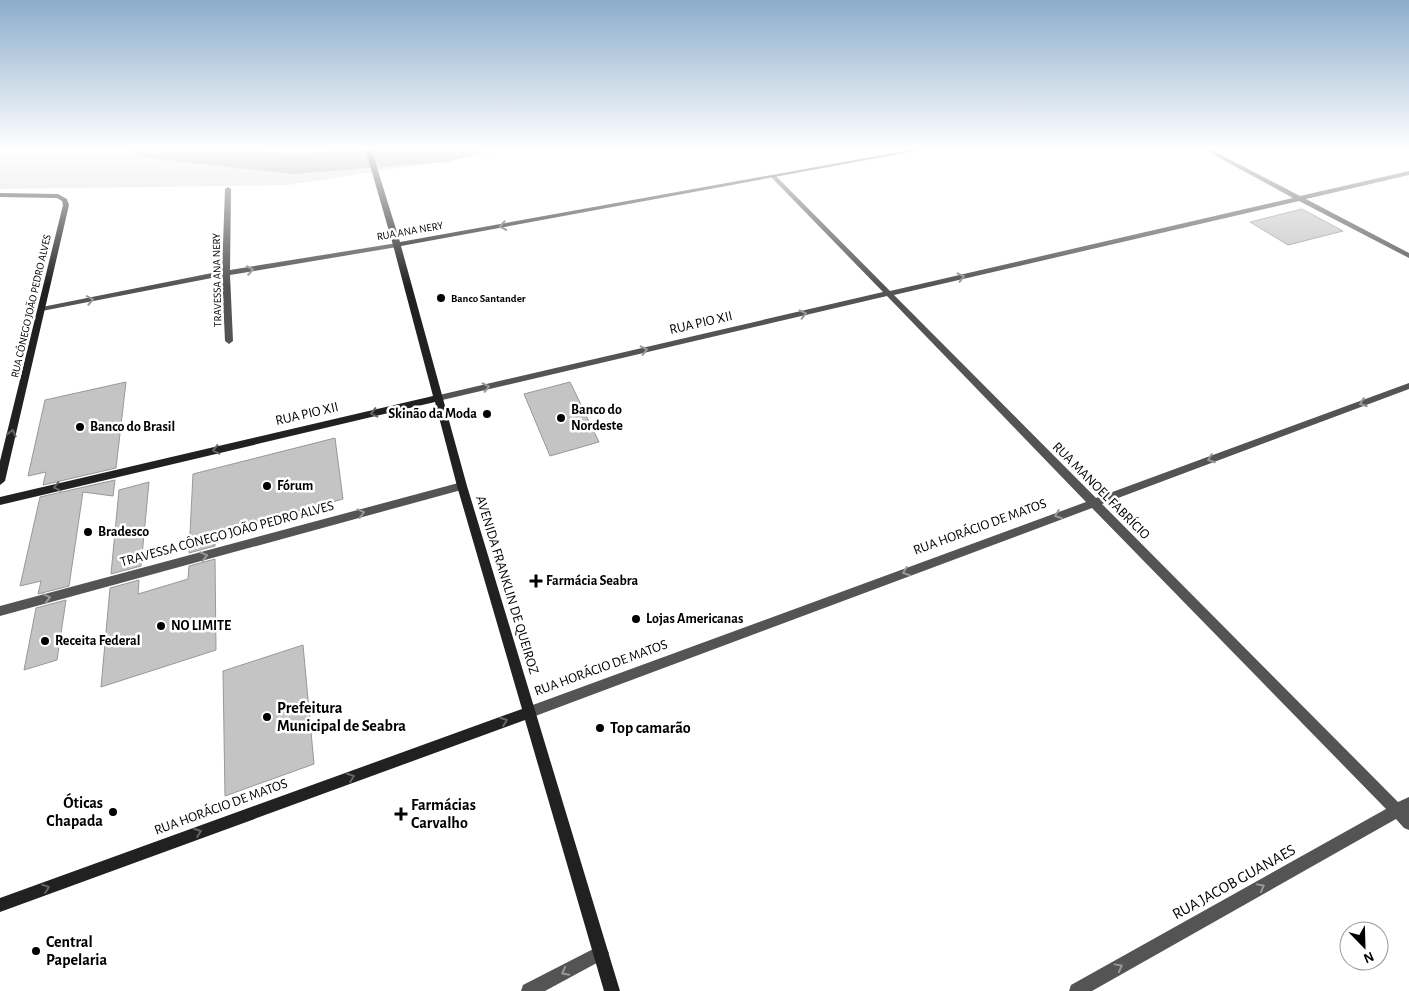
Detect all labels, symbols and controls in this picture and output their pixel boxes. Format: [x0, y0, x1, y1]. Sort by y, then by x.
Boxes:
street label: RUA ANA NERY [376, 220, 444, 242]
one-way arrow [498, 221, 507, 231]
street label: RUA CÔNEGO JOÃO PEDRO ALVES [8, 233, 53, 379]
street label: TRAVESSA ANA NERY [211, 233, 223, 327]
one-way arrow [245, 265, 254, 275]
one-way arrow [956, 272, 965, 283]
marker: Banco Santander [435, 292, 447, 304]
place label: Banco Santander [451, 293, 526, 304]
one-way arrow [86, 295, 94, 306]
street label: RUA PIO XII [668, 309, 734, 337]
one-way arrow [798, 309, 807, 320]
one-way arrow [640, 345, 649, 356]
one-way arrow [481, 382, 490, 393]
one-way arrow [1359, 396, 1368, 407]
street label: RUA PIO XII [274, 400, 340, 428]
place label: Banco do Nordeste [571, 403, 623, 433]
one-way arrow [369, 407, 378, 418]
place label: Skinão da Moda [388, 407, 477, 421]
marker: Skinão da Moda [481, 408, 493, 420]
marker: Banco do Nordeste [555, 412, 567, 424]
place label: Banco do Brasil [90, 420, 175, 434]
marker: Banco do Brasil [74, 421, 86, 433]
one-way arrow [6, 429, 17, 438]
street label: RUA MANOEL FABRÍCIO [1050, 438, 1154, 542]
one-way arrow [211, 444, 220, 455]
one-way arrow [1207, 453, 1216, 463]
place label: Fórum [277, 479, 313, 493]
marker: Fórum [261, 480, 273, 492]
one-way arrow [53, 481, 62, 492]
street label: AVENIDA FRANKLIN DE QUEIROZ [473, 494, 541, 676]
street label: RUA HORÁCIO DE MATOS [911, 494, 1048, 558]
street label: TRAVESSA CÔNEGO JOÃO PEDRO ALVES [118, 497, 335, 569]
one-way arrow [356, 509, 364, 519]
one-way arrow [1055, 509, 1063, 519]
place label: Bradesco [98, 525, 149, 539]
marker: Bradesco [82, 526, 94, 538]
one-way arrow [199, 551, 208, 562]
one-way arrow [902, 565, 911, 576]
place label: Farmácia Seabra [546, 574, 639, 588]
marker: Farmácia Seabra [530, 575, 542, 587]
one-way arrow [42, 594, 51, 604]
place label: Lojas Americanas [646, 612, 743, 626]
marker: Lojas Americanas [630, 613, 642, 625]
place label: NO LIMITE [171, 619, 231, 633]
marker: NO LIMITE [155, 620, 167, 632]
place label: Receita Federal [55, 634, 140, 648]
marker: Receita Federal [39, 635, 51, 647]
street label: RUA HORÁCIO DE MATOS [532, 635, 669, 699]
place label: Prefeitura Municipal de Seabra [277, 700, 406, 734]
marker: Prefeitura Municipal de Seabra [261, 711, 273, 723]
one-way arrow [499, 717, 508, 727]
place label: Top camarão [610, 720, 691, 736]
marker: Top camarão [594, 722, 606, 734]
one-way arrow [346, 773, 355, 783]
street label: RUA HORÁCIO DE MATOS [152, 774, 289, 838]
place label: Óticas Chapada [46, 793, 103, 829]
place label: Farmácias Carvalho [411, 797, 476, 831]
marker: Óticas Chapada [107, 806, 119, 818]
marker: Farmácias Carvalho [395, 808, 407, 820]
one-way arrow [194, 828, 202, 838]
street label: RUA JACOB GUANAES [1170, 842, 1298, 922]
one-way arrow [41, 884, 50, 894]
one-way arrow [1255, 884, 1264, 894]
north arrow [1339, 921, 1389, 971]
place label: Central Papelaria [46, 934, 108, 968]
marker: Central Papelaria [30, 945, 42, 957]
text: N [1361, 949, 1376, 965]
one-way arrow [1114, 963, 1123, 973]
one-way arrow [562, 966, 571, 976]

